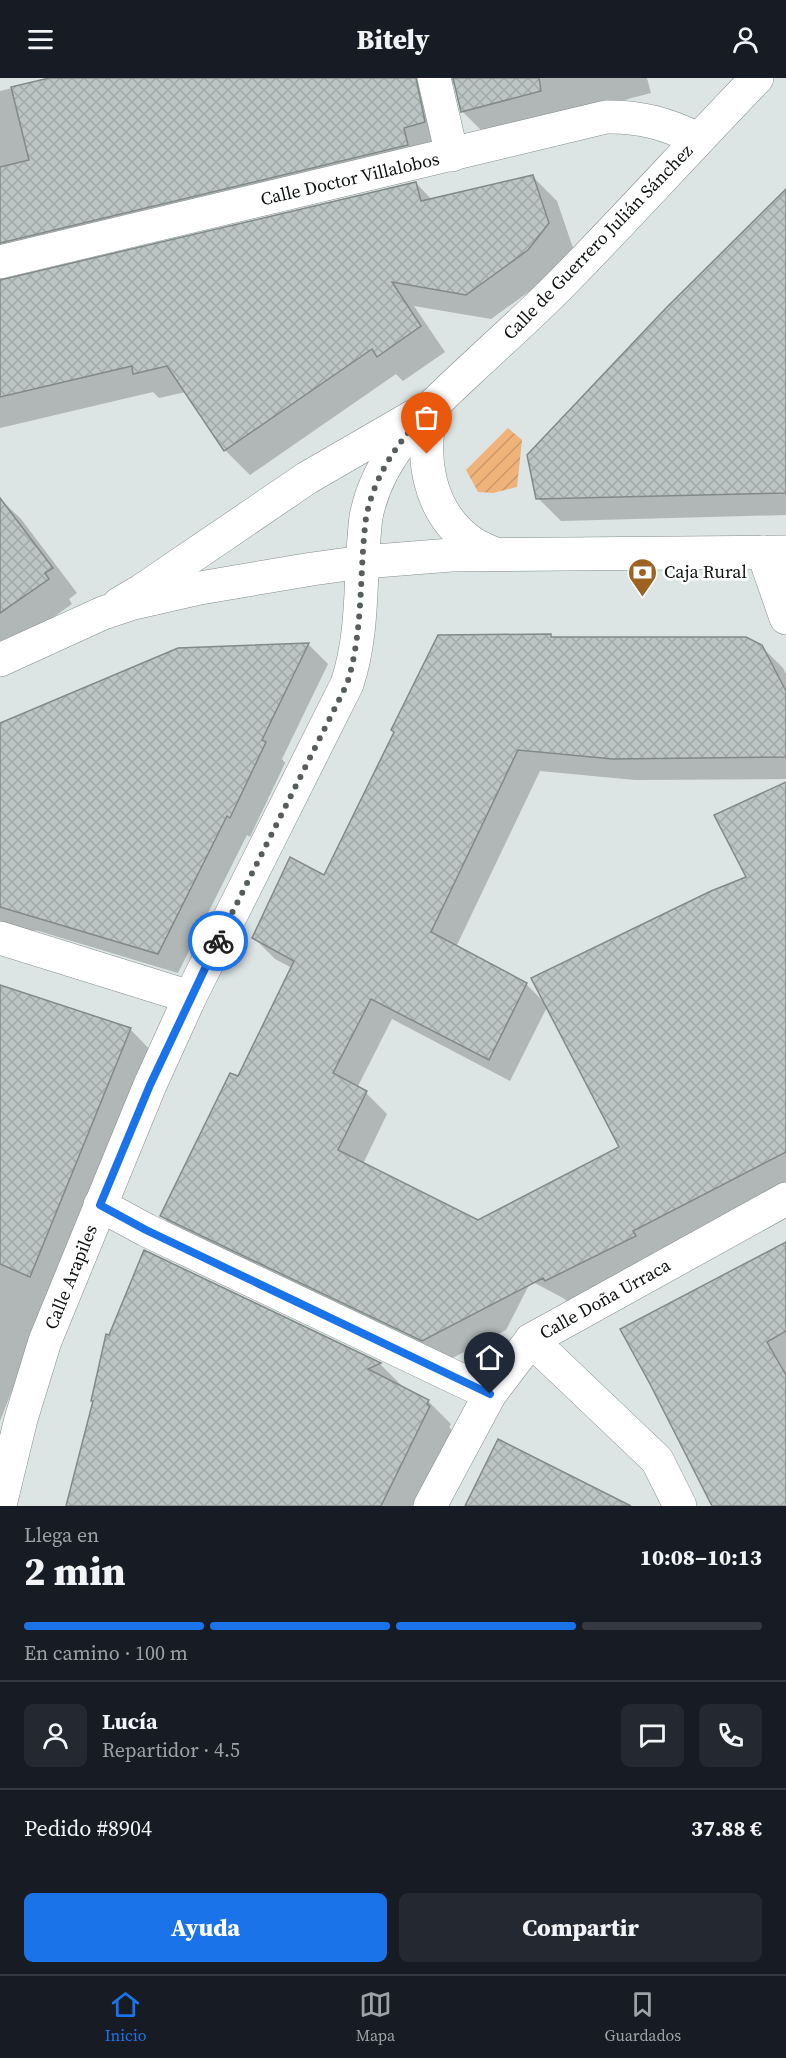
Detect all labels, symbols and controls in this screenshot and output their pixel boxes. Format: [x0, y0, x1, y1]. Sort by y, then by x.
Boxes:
text: Bitely [357, 21, 429, 58]
icon: menu [24, 23, 57, 56]
icon: person [729, 23, 762, 56]
street label: Calle de Guerrero Julián Sánchez [497, 138, 698, 345]
street label: Calle Doctor Villalobos [258, 146, 442, 211]
pin [401, 392, 452, 454]
icon: bag [410, 401, 443, 434]
bank icon: Caja Rural [627, 556, 659, 598]
place label: Caja Rural [664, 559, 747, 584]
courier [188, 911, 248, 971]
icon: bike [202, 925, 235, 958]
street label: Calle Arapiles [38, 1220, 103, 1333]
street label: Calle Doña Urraca [535, 1252, 675, 1345]
pin [464, 1332, 515, 1394]
icon: home [473, 1341, 506, 1374]
text: Llega en [24, 1521, 99, 1549]
text: 10:08–10:13 [640, 1542, 762, 1572]
text: 2 min [24, 1545, 126, 1598]
text: En camino · 100 m [24, 1639, 188, 1667]
button: person [24, 1704, 87, 1767]
button: chat [621, 1704, 684, 1767]
button: phone [699, 1704, 762, 1767]
text: Lucía [102, 1706, 158, 1736]
text: Repartidor · 4.5 [102, 1736, 240, 1764]
text: Pedido #8904 [24, 1813, 152, 1843]
text: 37.88 € [691, 1813, 762, 1843]
button: Ayuda [24, 1893, 387, 1962]
button: Compartir [399, 1893, 762, 1962]
tab: Inicio [105, 1988, 146, 2046]
tab: Mapa [356, 1988, 395, 2046]
tab: Guardados [605, 1988, 681, 2046]

